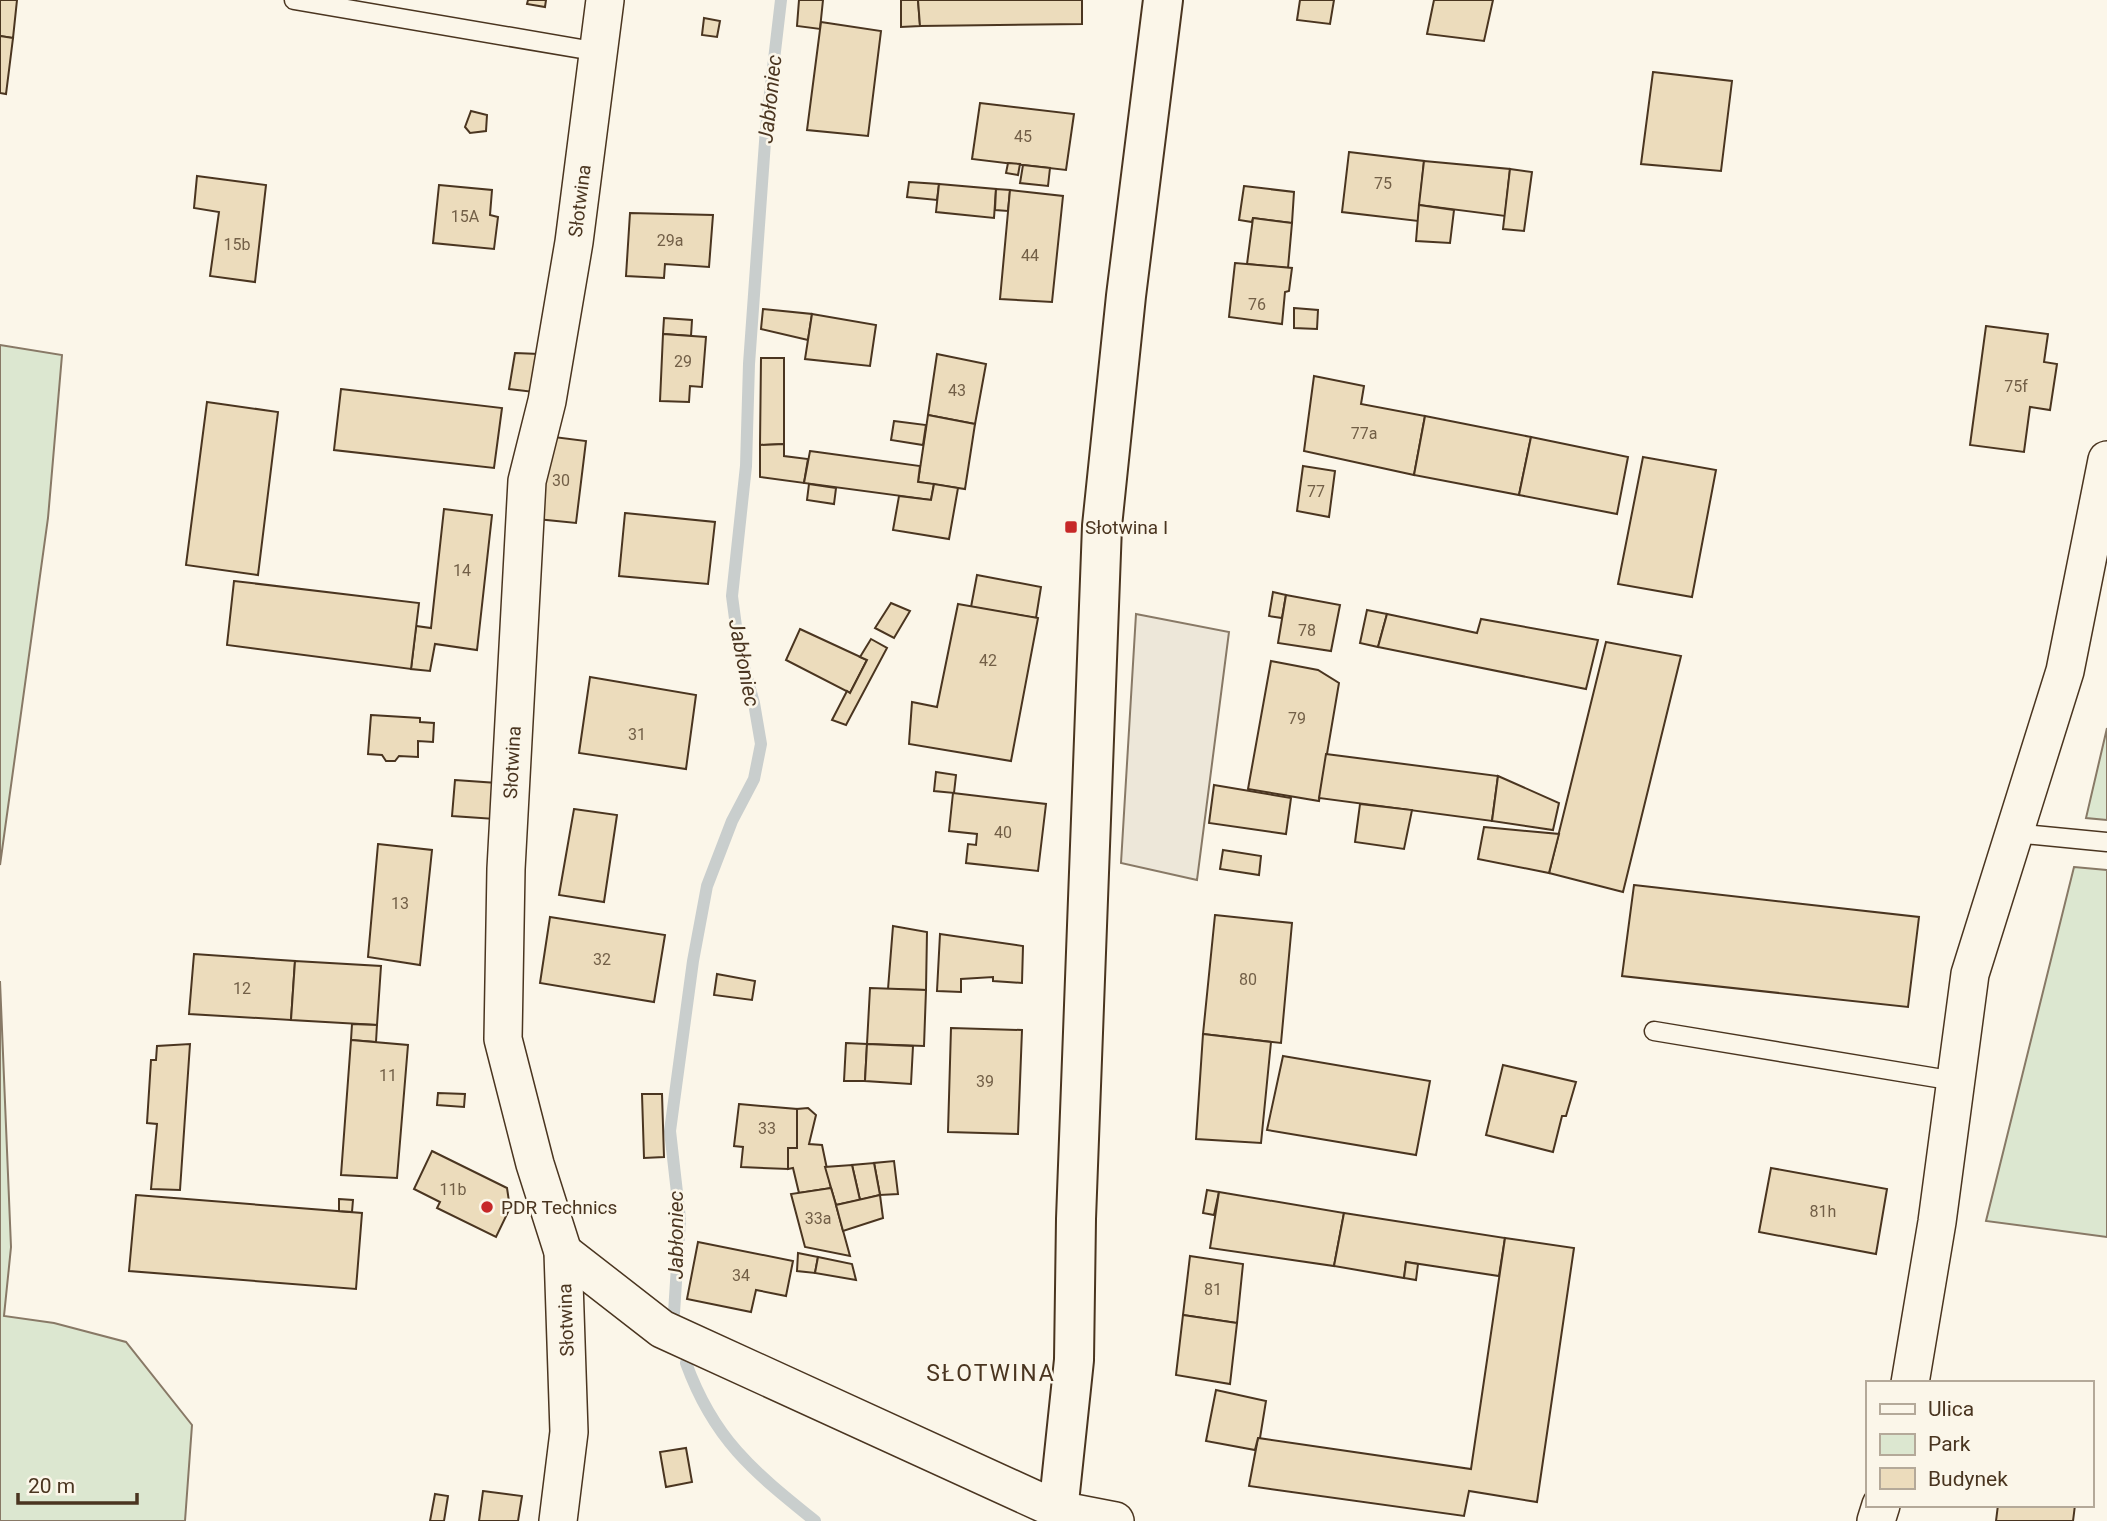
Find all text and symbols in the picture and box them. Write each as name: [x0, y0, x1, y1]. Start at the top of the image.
water label: Jabłoniec: [753, 53, 787, 144]
house number: 45: [1014, 127, 1032, 146]
street label: Słotwina: [563, 163, 595, 239]
house number: 75: [1374, 174, 1392, 193]
house number: 15A: [451, 207, 480, 226]
house number: 29a: [657, 231, 683, 250]
house number: 15b: [224, 235, 251, 254]
house number: 44: [1021, 246, 1039, 265]
house number: 76: [1248, 295, 1266, 314]
house number: 29: [674, 352, 692, 371]
house number: 75f: [2004, 377, 2028, 396]
house number: 43: [948, 381, 966, 400]
house number: 77a: [1351, 424, 1377, 443]
house number: 30: [552, 471, 570, 490]
house number: 77: [1307, 482, 1325, 501]
place label: Słotwina I: [1085, 516, 1168, 539]
marker: Słotwina I: [1063, 519, 1079, 535]
house number: 14: [453, 561, 471, 580]
water label: Jabłoniec: [724, 617, 764, 709]
house number: 78: [1298, 621, 1316, 640]
house number: 42: [979, 651, 997, 670]
house number: 79: [1288, 709, 1306, 728]
street label: Słotwina: [498, 725, 525, 800]
house number: 31: [628, 725, 646, 744]
house number: 40: [994, 823, 1012, 842]
house number: 13: [391, 894, 409, 913]
house number: 32: [593, 950, 611, 969]
house number: 80: [1239, 970, 1257, 989]
house number: 12: [233, 979, 251, 998]
house number: 11: [379, 1066, 397, 1085]
house number: 39: [976, 1072, 994, 1091]
house number: 33: [758, 1119, 776, 1138]
house number: 11b: [440, 1180, 467, 1199]
water label: Jabłoniec: [664, 1190, 688, 1279]
place label: PDR Technics: [501, 1196, 617, 1219]
marker: PDR Technics: [479, 1199, 495, 1215]
house number: 81h: [1810, 1202, 1836, 1221]
house number: 33a: [805, 1209, 831, 1228]
house number: 34: [732, 1266, 750, 1285]
house number: 81: [1204, 1280, 1222, 1299]
street label: Słotwina: [553, 1283, 579, 1357]
district label: SŁOTWINA: [926, 1360, 1056, 1387]
legend: [1866, 1381, 2093, 1507]
text: Ulica: [1928, 1397, 1974, 1421]
text: Park: [1928, 1432, 1971, 1456]
scale bar: [18, 1462, 136, 1506]
text: Budynek: [1928, 1467, 2008, 1491]
text: 20 m: [28, 1474, 75, 1498]

